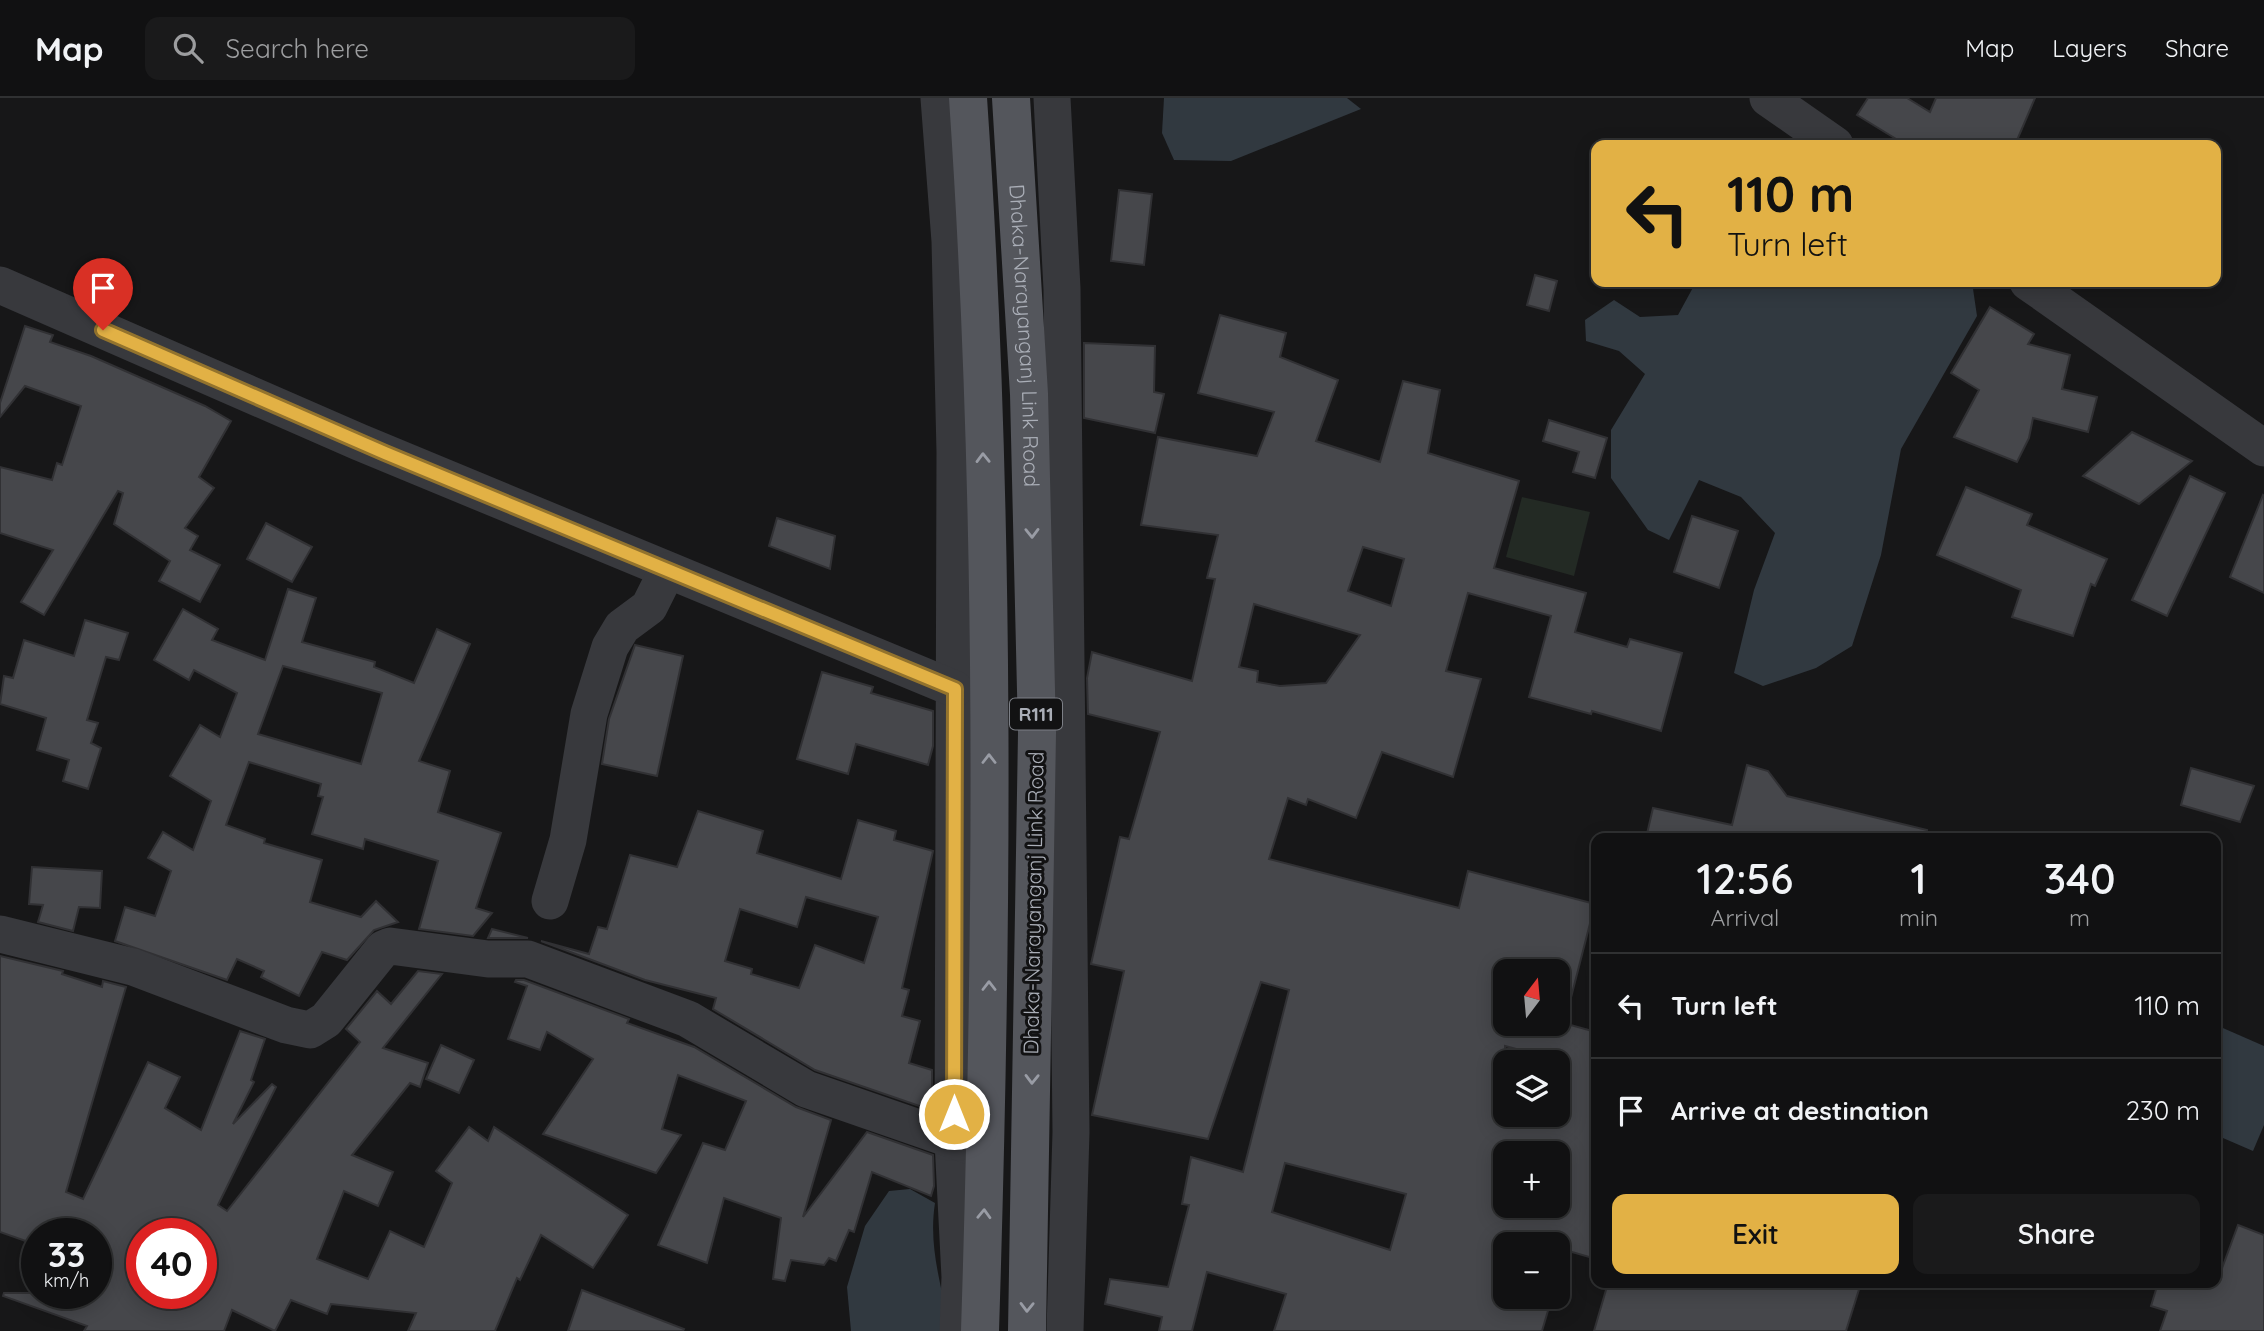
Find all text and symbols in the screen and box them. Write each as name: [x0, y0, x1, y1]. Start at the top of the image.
search box: [145, 17, 635, 80]
text: Map: [35, 28, 103, 69]
icon: search: [169, 29, 207, 67]
text: Search here: [225, 32, 369, 65]
text: Map: [1965, 33, 2014, 63]
text: Layers: [2052, 33, 2127, 63]
text: Share: [2165, 33, 2229, 63]
text: 110 m: [1727, 163, 1854, 224]
icon: left: [1612, 168, 1703, 259]
street label: Dhaka-Narayanganj Link Road: [1004, 183, 1045, 487]
text: Turn left: [1727, 224, 1848, 264]
pin: [73, 258, 133, 330]
icon: arrive: [84, 269, 122, 307]
one-way arrow: [975, 452, 991, 463]
one-way arrow: [1024, 528, 1040, 539]
road number: R111: [1010, 698, 1062, 730]
street label: Dhaka-Narayanganj Link Road: [1017, 751, 1049, 1055]
one-way arrow: [981, 753, 997, 764]
text: 12:56: [1697, 852, 1793, 905]
text: 1: [1910, 852, 1927, 905]
text: 340: [2044, 852, 2115, 905]
text: Arrival: [1711, 903, 1779, 932]
text: min: [1899, 903, 1938, 932]
text: m: [2069, 903, 2090, 932]
north arrow: [1493, 959, 1570, 1036]
map controls: [1493, 959, 1570, 1309]
one-way arrow: [981, 981, 997, 991]
icon: left: [1612, 987, 1650, 1025]
text: Turn left: [1671, 989, 1778, 1022]
text: 110 m: [2134, 989, 2200, 1022]
button: layers: [1493, 1050, 1570, 1127]
one-way arrow: [1024, 1074, 1039, 1085]
position arrow: [917, 1077, 991, 1151]
icon: arrive: [1612, 1092, 1650, 1130]
text: Arrive at destination: [1671, 1094, 1929, 1127]
text: 230 m: [2126, 1094, 2200, 1127]
button: +: [1493, 1141, 1570, 1218]
button: Exit: [1612, 1194, 1899, 1274]
button: Share: [1913, 1194, 2200, 1274]
one-way arrow: [976, 1208, 991, 1219]
speed limit sign: 40: [126, 1218, 217, 1309]
text: 33: [48, 1232, 85, 1276]
button: −: [1493, 1232, 1570, 1309]
text: km/h: [44, 1269, 89, 1292]
one-way arrow: [1020, 1301, 1035, 1312]

